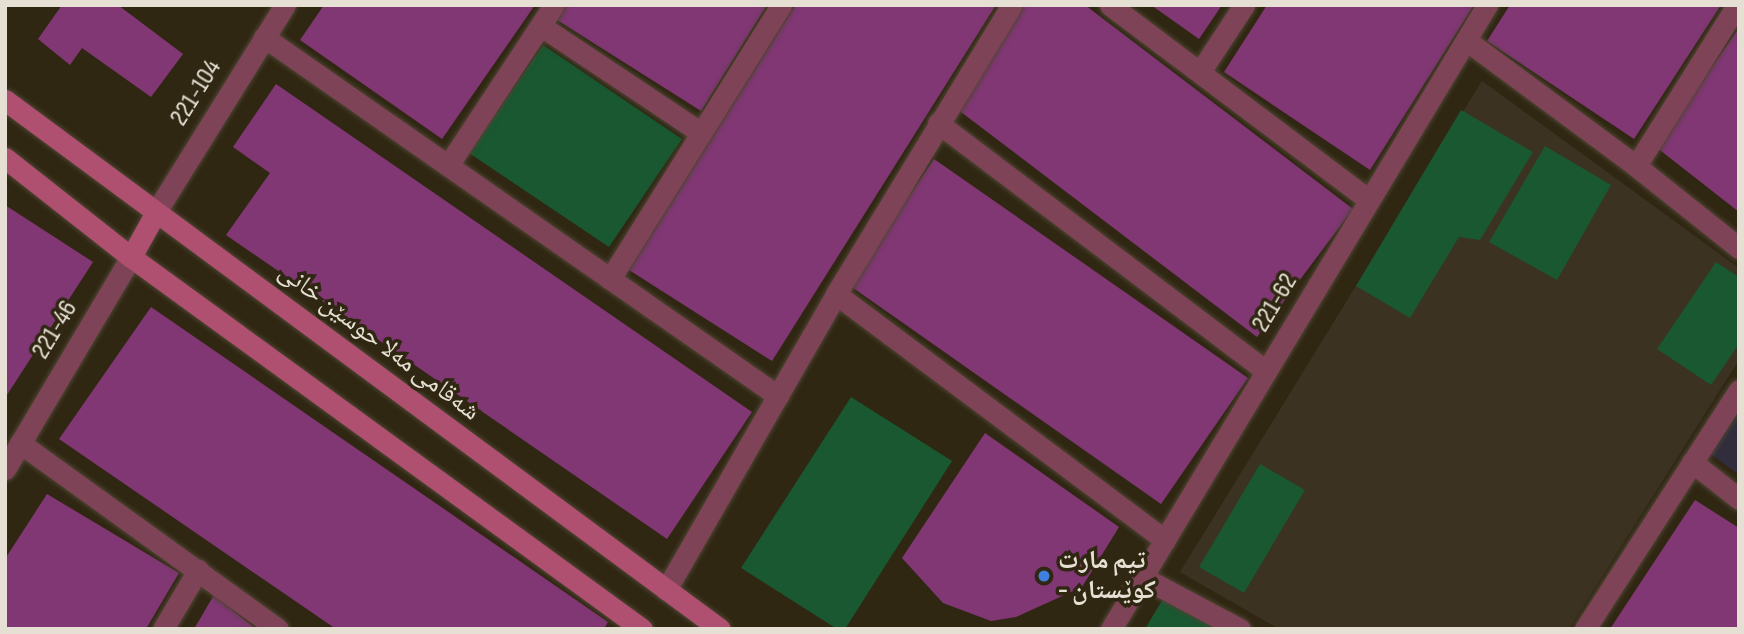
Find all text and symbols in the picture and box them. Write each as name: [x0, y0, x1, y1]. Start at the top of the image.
street label: 221-104: [164, 54, 228, 132]
street label: شەقامی مەلا حوسێن خانی: [272, 256, 486, 428]
street label: 221-62: [1246, 268, 1304, 338]
street label: 221-46: [26, 295, 84, 365]
place label: تیم مارت - کوێستان: [1058, 545, 1156, 606]
marker: تیم مارت - کوێستان: [1036, 568, 1052, 584]

